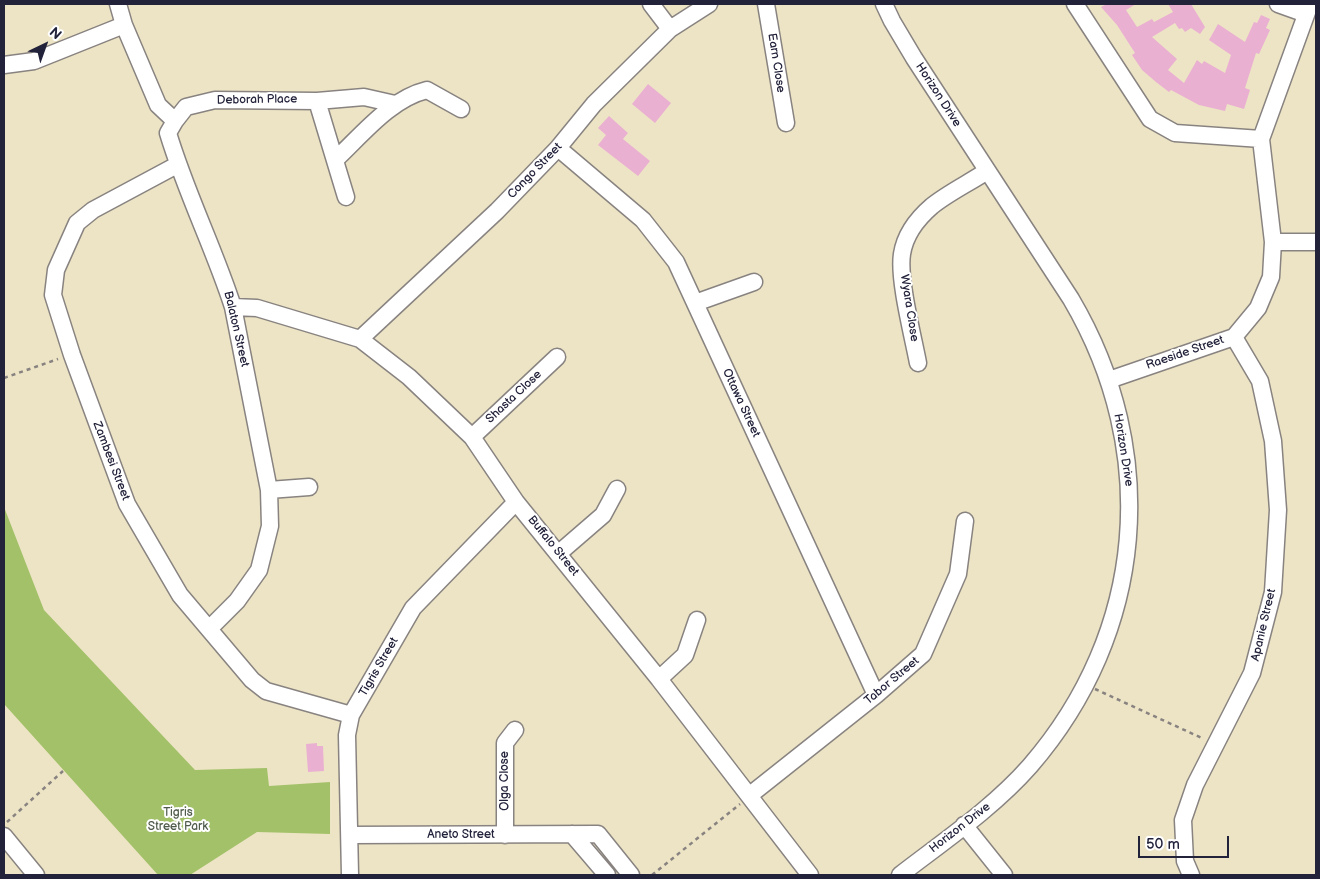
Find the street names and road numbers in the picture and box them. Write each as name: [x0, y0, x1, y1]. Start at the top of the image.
street label: Earn Close: [764, 32, 788, 94]
street label: Horizon Drive: [912, 60, 964, 130]
street label: Deborah Place: [217, 92, 297, 108]
street label: Congo Street: [505, 140, 565, 202]
street label: Wyara Close: [897, 273, 921, 343]
street label: Balaton Street: [220, 290, 252, 368]
street label: Raeside Street: [1144, 333, 1226, 373]
street label: Ottawa Street: [719, 366, 763, 440]
street label: Shasta Close: [483, 368, 545, 426]
street label: Horizon Drive: [1110, 413, 1136, 487]
street label: Zambesi Street: [89, 420, 133, 502]
street label: Buffalo Street: [524, 513, 582, 579]
street label: Apanie Street: [1249, 587, 1279, 663]
street label: Tigris Street: [356, 635, 402, 699]
street label: Tabor Street: [862, 654, 922, 708]
street label: Olga Close: [498, 751, 512, 811]
street label: Horizon Drive: [927, 800, 993, 856]
street label: Aneto Street: [427, 828, 495, 842]

